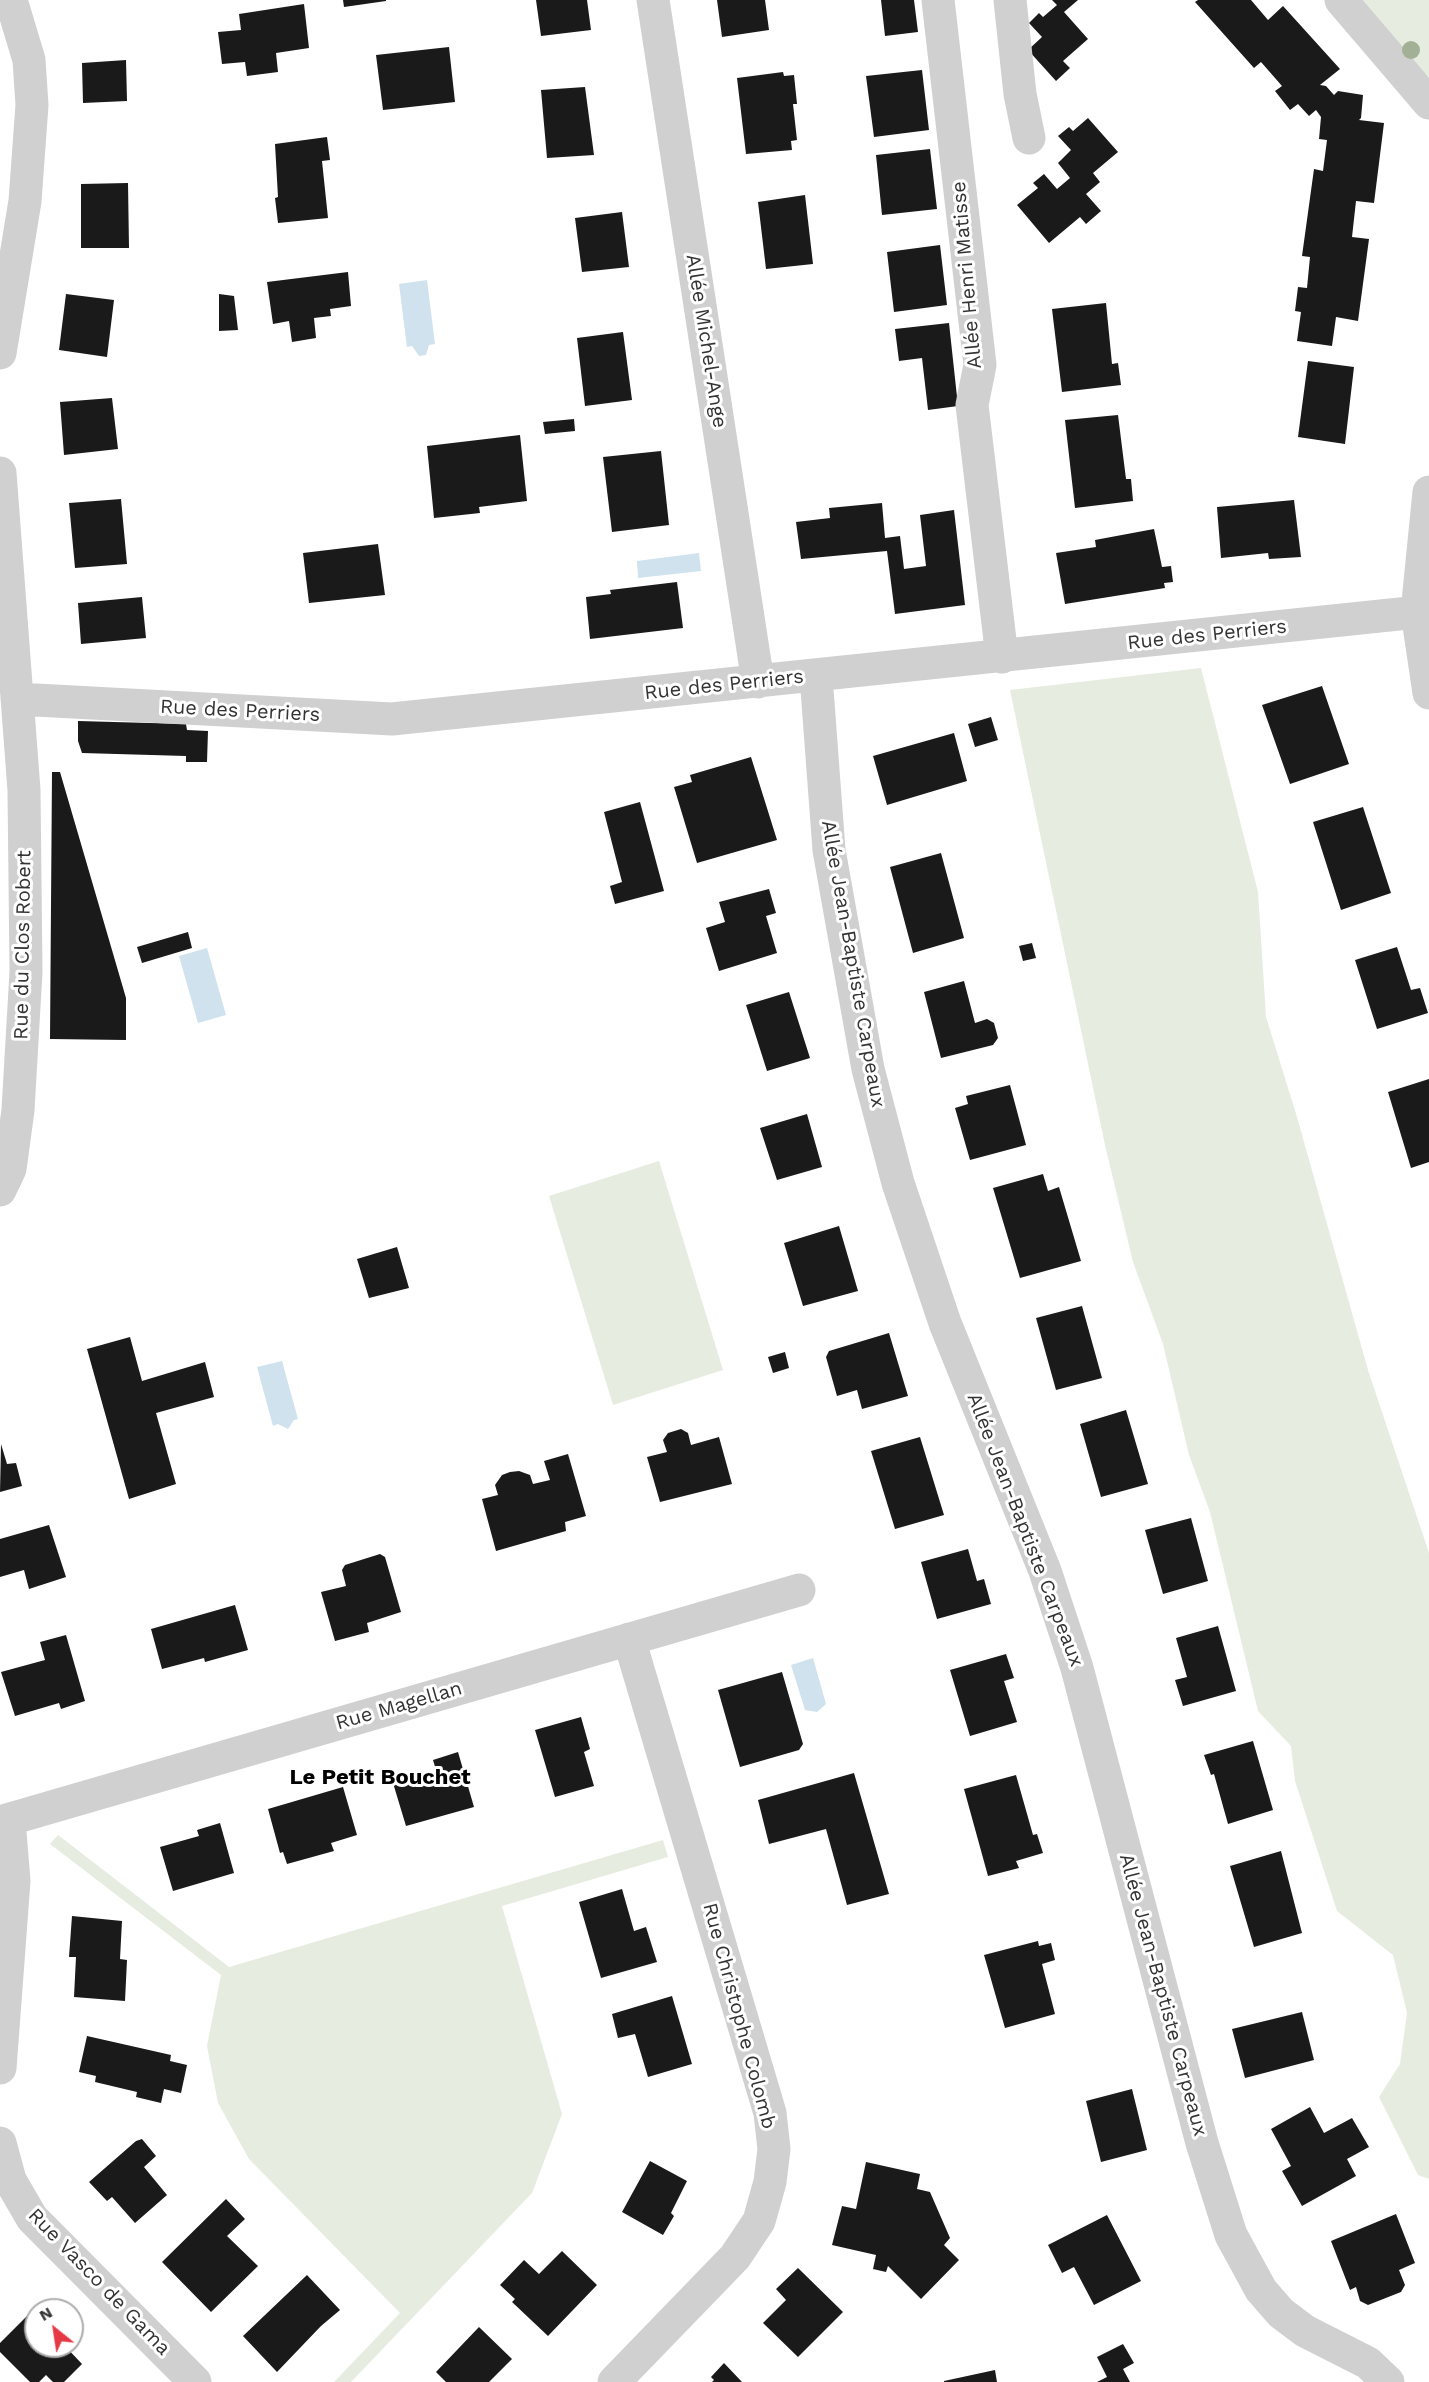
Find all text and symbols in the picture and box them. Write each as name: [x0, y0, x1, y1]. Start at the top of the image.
street label: Allée Henri Matisse: [947, 180, 987, 370]
street label: Allée Michel-Ange: [680, 252, 732, 430]
street label: Rue des Perriers: [1126, 615, 1288, 655]
street label: Rue des Perriers: [643, 665, 805, 705]
street label: Rue des Perriers: [159, 695, 321, 727]
street label: Allée Jean-Baptiste Carpeaux: [816, 818, 890, 1110]
street label: Rue du Clos Robert: [9, 850, 37, 1040]
street label: Allée Jean-Baptiste Carpeaux: [962, 1390, 1088, 1670]
street label: Rue Magellan: [333, 1677, 465, 1735]
district label: Le Petit Bouchet: [289, 1765, 471, 1791]
street label: Allée Jean-Baptiste Carpeaux: [1114, 1851, 1212, 2139]
street label: Rue Christophe Colomb: [697, 1900, 781, 2132]
street label: Rue Vasco de Gama: [23, 2204, 175, 2360]
north arrow: [24, 2298, 84, 2358]
text: N: [36, 2303, 56, 2325]

